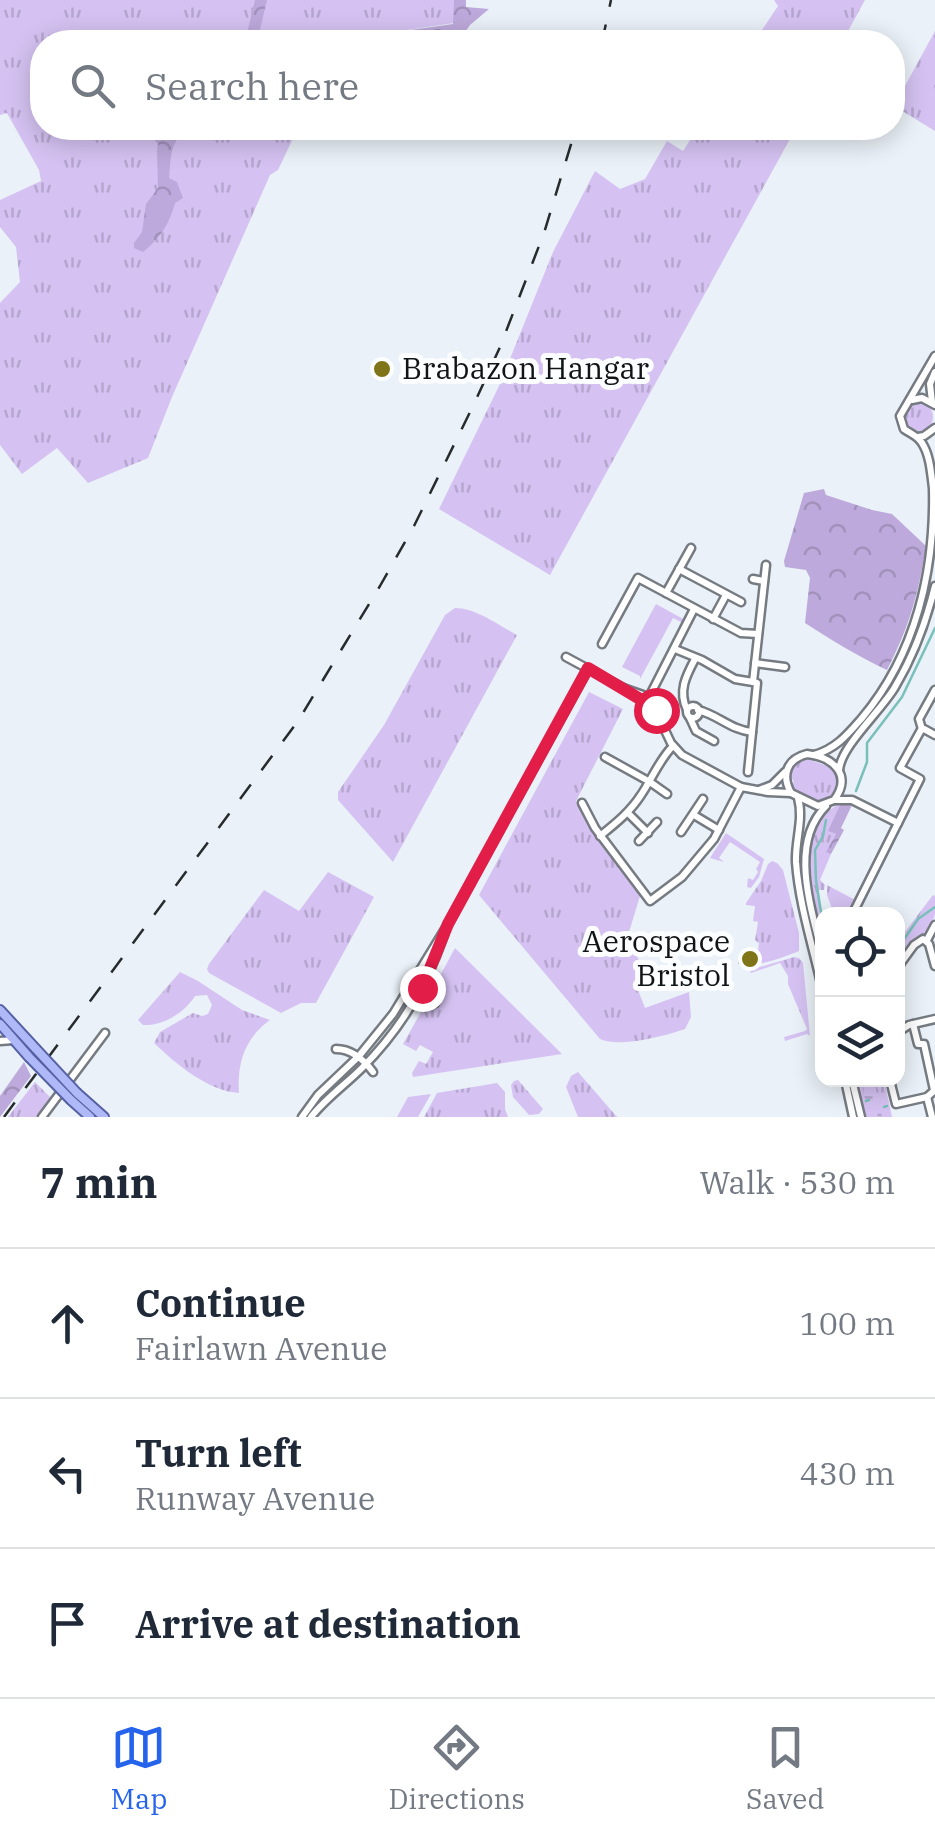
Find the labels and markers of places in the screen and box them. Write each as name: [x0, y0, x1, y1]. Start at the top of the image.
place label: Brabazon Hangar: [402, 348, 649, 387]
marker: Brabazon Hangar: [371, 358, 393, 380]
place label: Aerospace Bristol: [582, 921, 730, 994]
marker: Aerospace Bristol: [739, 948, 761, 970]

